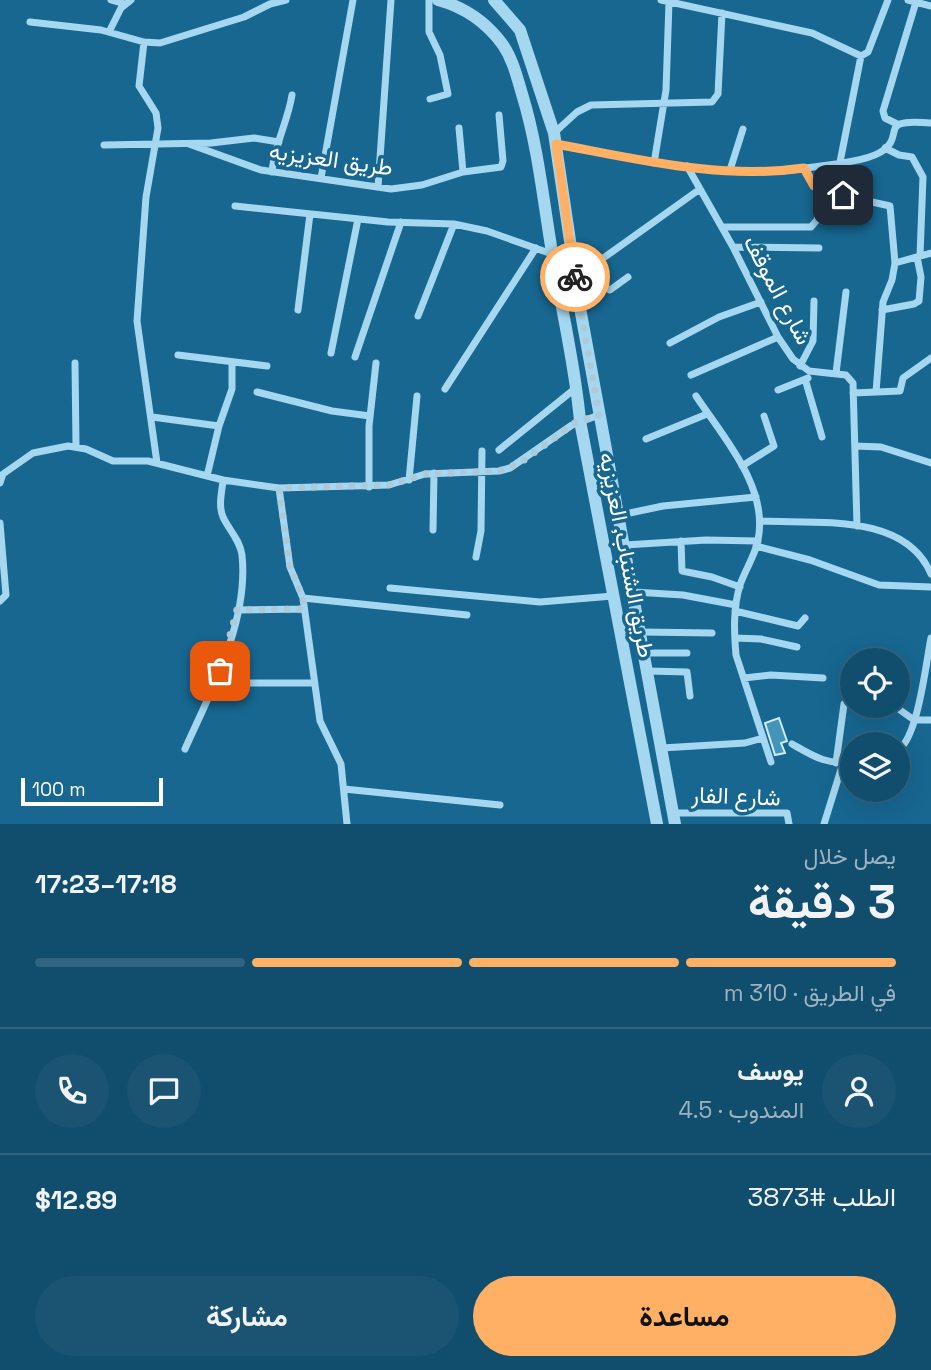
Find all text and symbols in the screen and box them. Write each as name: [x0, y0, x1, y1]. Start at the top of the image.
street label: طريق العزيزيه: [267, 135, 395, 183]
pin: [813, 165, 873, 225]
icon: home: [824, 176, 862, 214]
street label: شارع الموقف: [736, 230, 819, 350]
courier: [540, 242, 610, 312]
icon: bike: [556, 258, 594, 296]
street label: طريق الشنباب, العزيزيه: [592, 450, 662, 660]
pin: [190, 641, 250, 701]
map controls: [840, 648, 910, 802]
button: locate: [840, 648, 910, 718]
icon: bag: [201, 652, 239, 690]
button: layers: [840, 732, 910, 802]
scale bar: [21, 775, 163, 807]
text: 100 m: [32, 777, 86, 802]
street label: شارع الفار: [690, 779, 781, 814]
text: يصل خلال: [804, 841, 896, 871]
text: 17:18–17:23: [35, 867, 177, 901]
text: 3 دقيقة: [748, 873, 896, 931]
text: في الطريق · 310 m: [724, 978, 896, 1008]
button: phone: [35, 1054, 109, 1128]
button: chat: [127, 1054, 201, 1128]
text: يوسف: [737, 1054, 804, 1088]
button: person: [822, 1054, 896, 1128]
text: المندوب · 4.5: [678, 1095, 804, 1125]
text: الطلب #3873: [748, 1180, 896, 1214]
text: $12.89: [35, 1183, 117, 1217]
button: مشاركة: [35, 1276, 459, 1356]
button: مساعدة: [473, 1276, 896, 1356]

